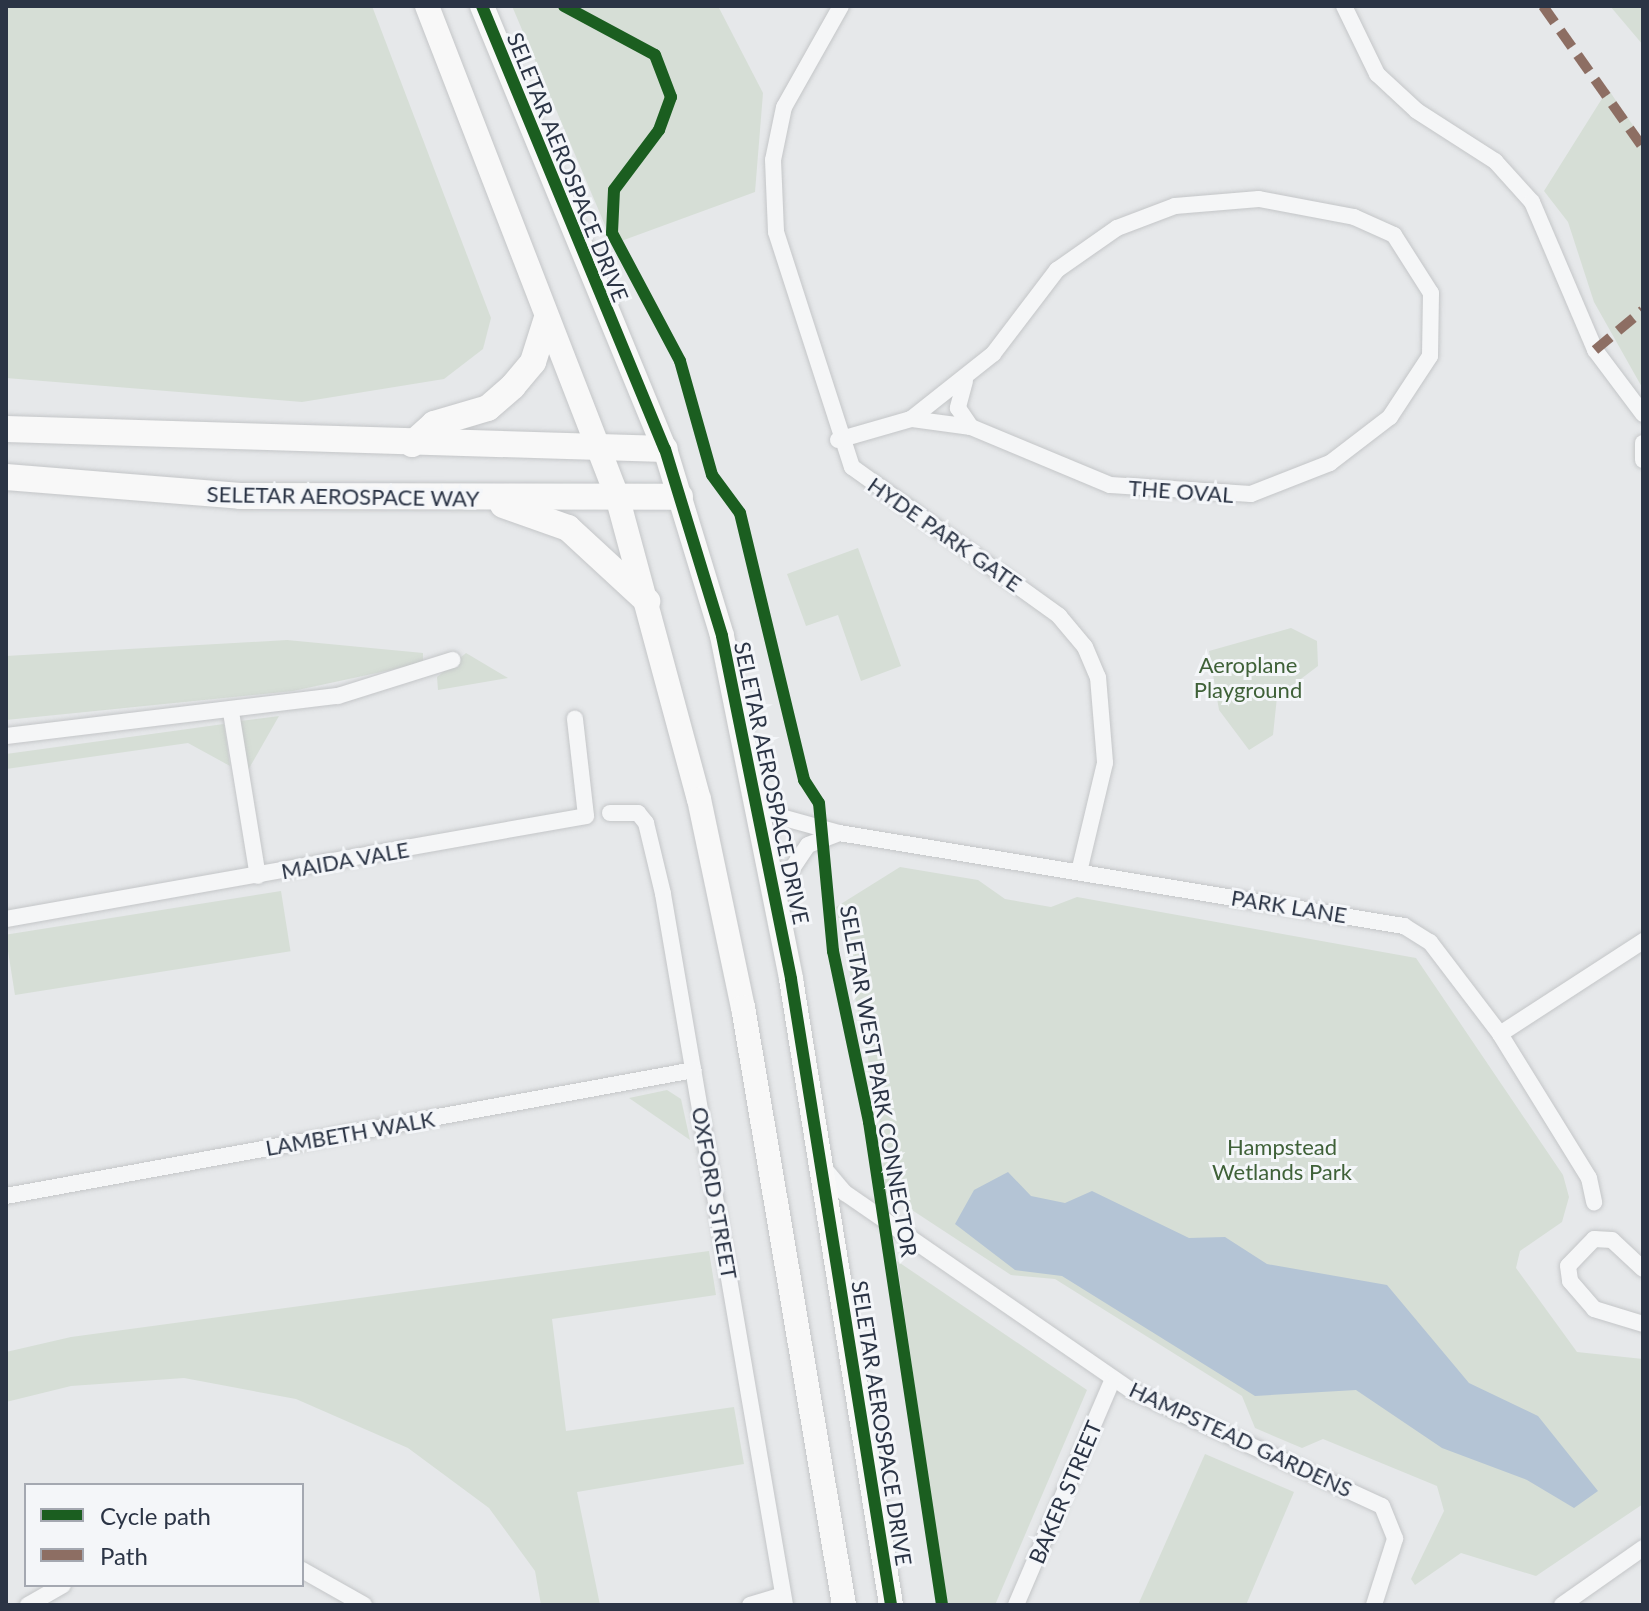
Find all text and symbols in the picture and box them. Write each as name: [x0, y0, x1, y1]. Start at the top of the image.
street label: SELETAR AEROSPACE DRIVE: [502, 28, 634, 306]
street label: HYDE PARK GATE: [863, 471, 1027, 597]
street label: THE OVAL: [1128, 474, 1234, 508]
street label: SELETAR AEROSPACE WAY: [206, 480, 480, 512]
street label: SELETAR AEROSPACE DRIVE: [729, 639, 815, 927]
park label: Aeroplane Playground: [1194, 651, 1302, 702]
street label: MAIDA VALE: [278, 836, 412, 884]
street label: PARK LANE: [1229, 884, 1349, 928]
street label: SELETAR WEST PARK CONNECTOR: [835, 903, 923, 1259]
street label: LAMBETH WALK: [263, 1105, 437, 1161]
street label: OXFORD STREET: [687, 1105, 743, 1281]
park label: Hampstead Wetlands Park: [1212, 1133, 1352, 1184]
street label: SELETAR AEROSPACE DRIVE: [846, 1278, 918, 1568]
street label: HAMPSTEAD GARDENS: [1125, 1376, 1357, 1502]
street label: BAKER STREET: [1023, 1417, 1107, 1567]
legend: [24, 1483, 304, 1587]
text: Cycle path: [100, 1501, 211, 1530]
text: Path: [100, 1541, 148, 1570]

